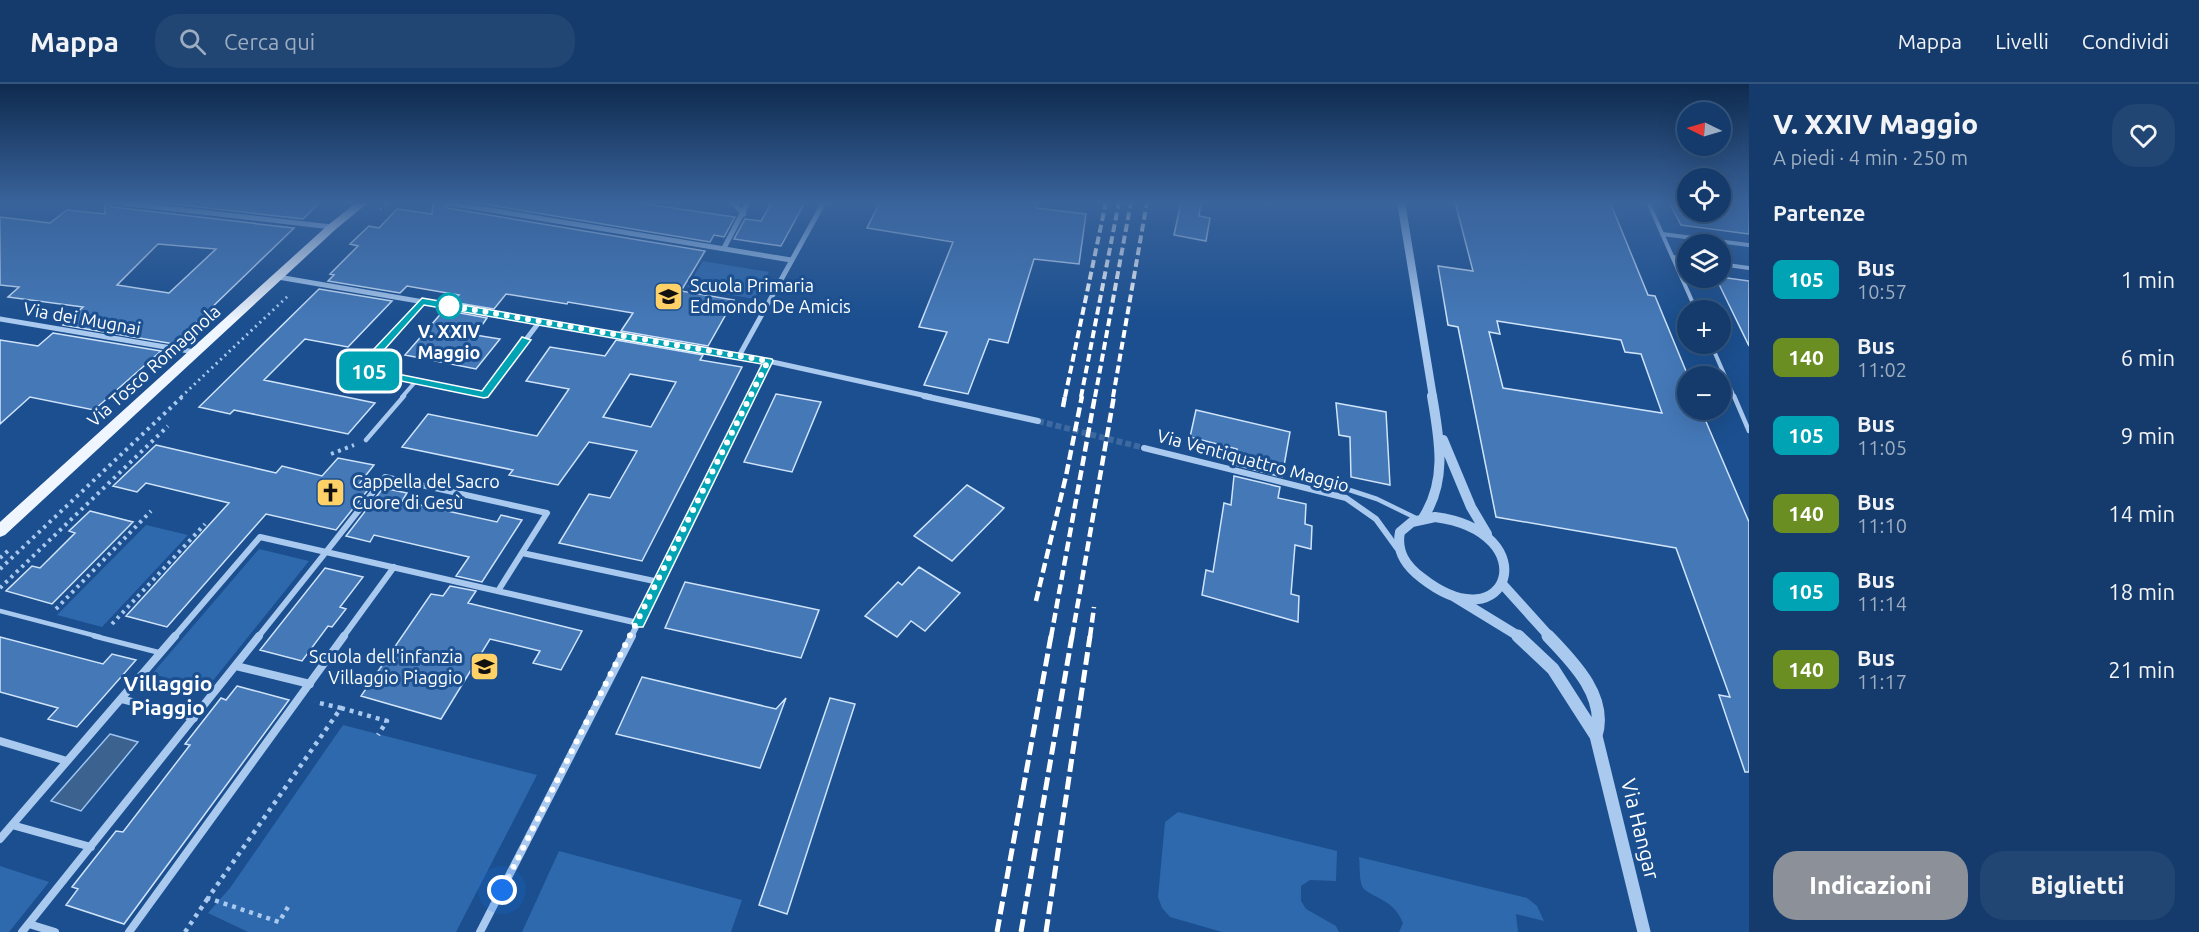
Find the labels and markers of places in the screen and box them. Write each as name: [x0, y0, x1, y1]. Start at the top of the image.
place label: Scuola Primaria Edmondo De Amicis: [690, 275, 851, 316]
school or university icon: Scuola Primaria Edmondo De Amicis: [653, 280, 685, 312]
marker: V. XXIV Maggio: [436, 293, 462, 319]
place label: V. XXIV Maggio: [418, 321, 481, 362]
place label: Cappella del Sacro Cuore di Gesù: [352, 471, 500, 512]
church icon: Cappella del Sacro Cuore di Gesù: [315, 476, 347, 508]
place label: Scuola dell'infanzia Villaggio Piaggio: [309, 646, 463, 687]
school or university icon: Scuola dell'infanzia Villaggio Piaggio: [468, 651, 500, 683]

